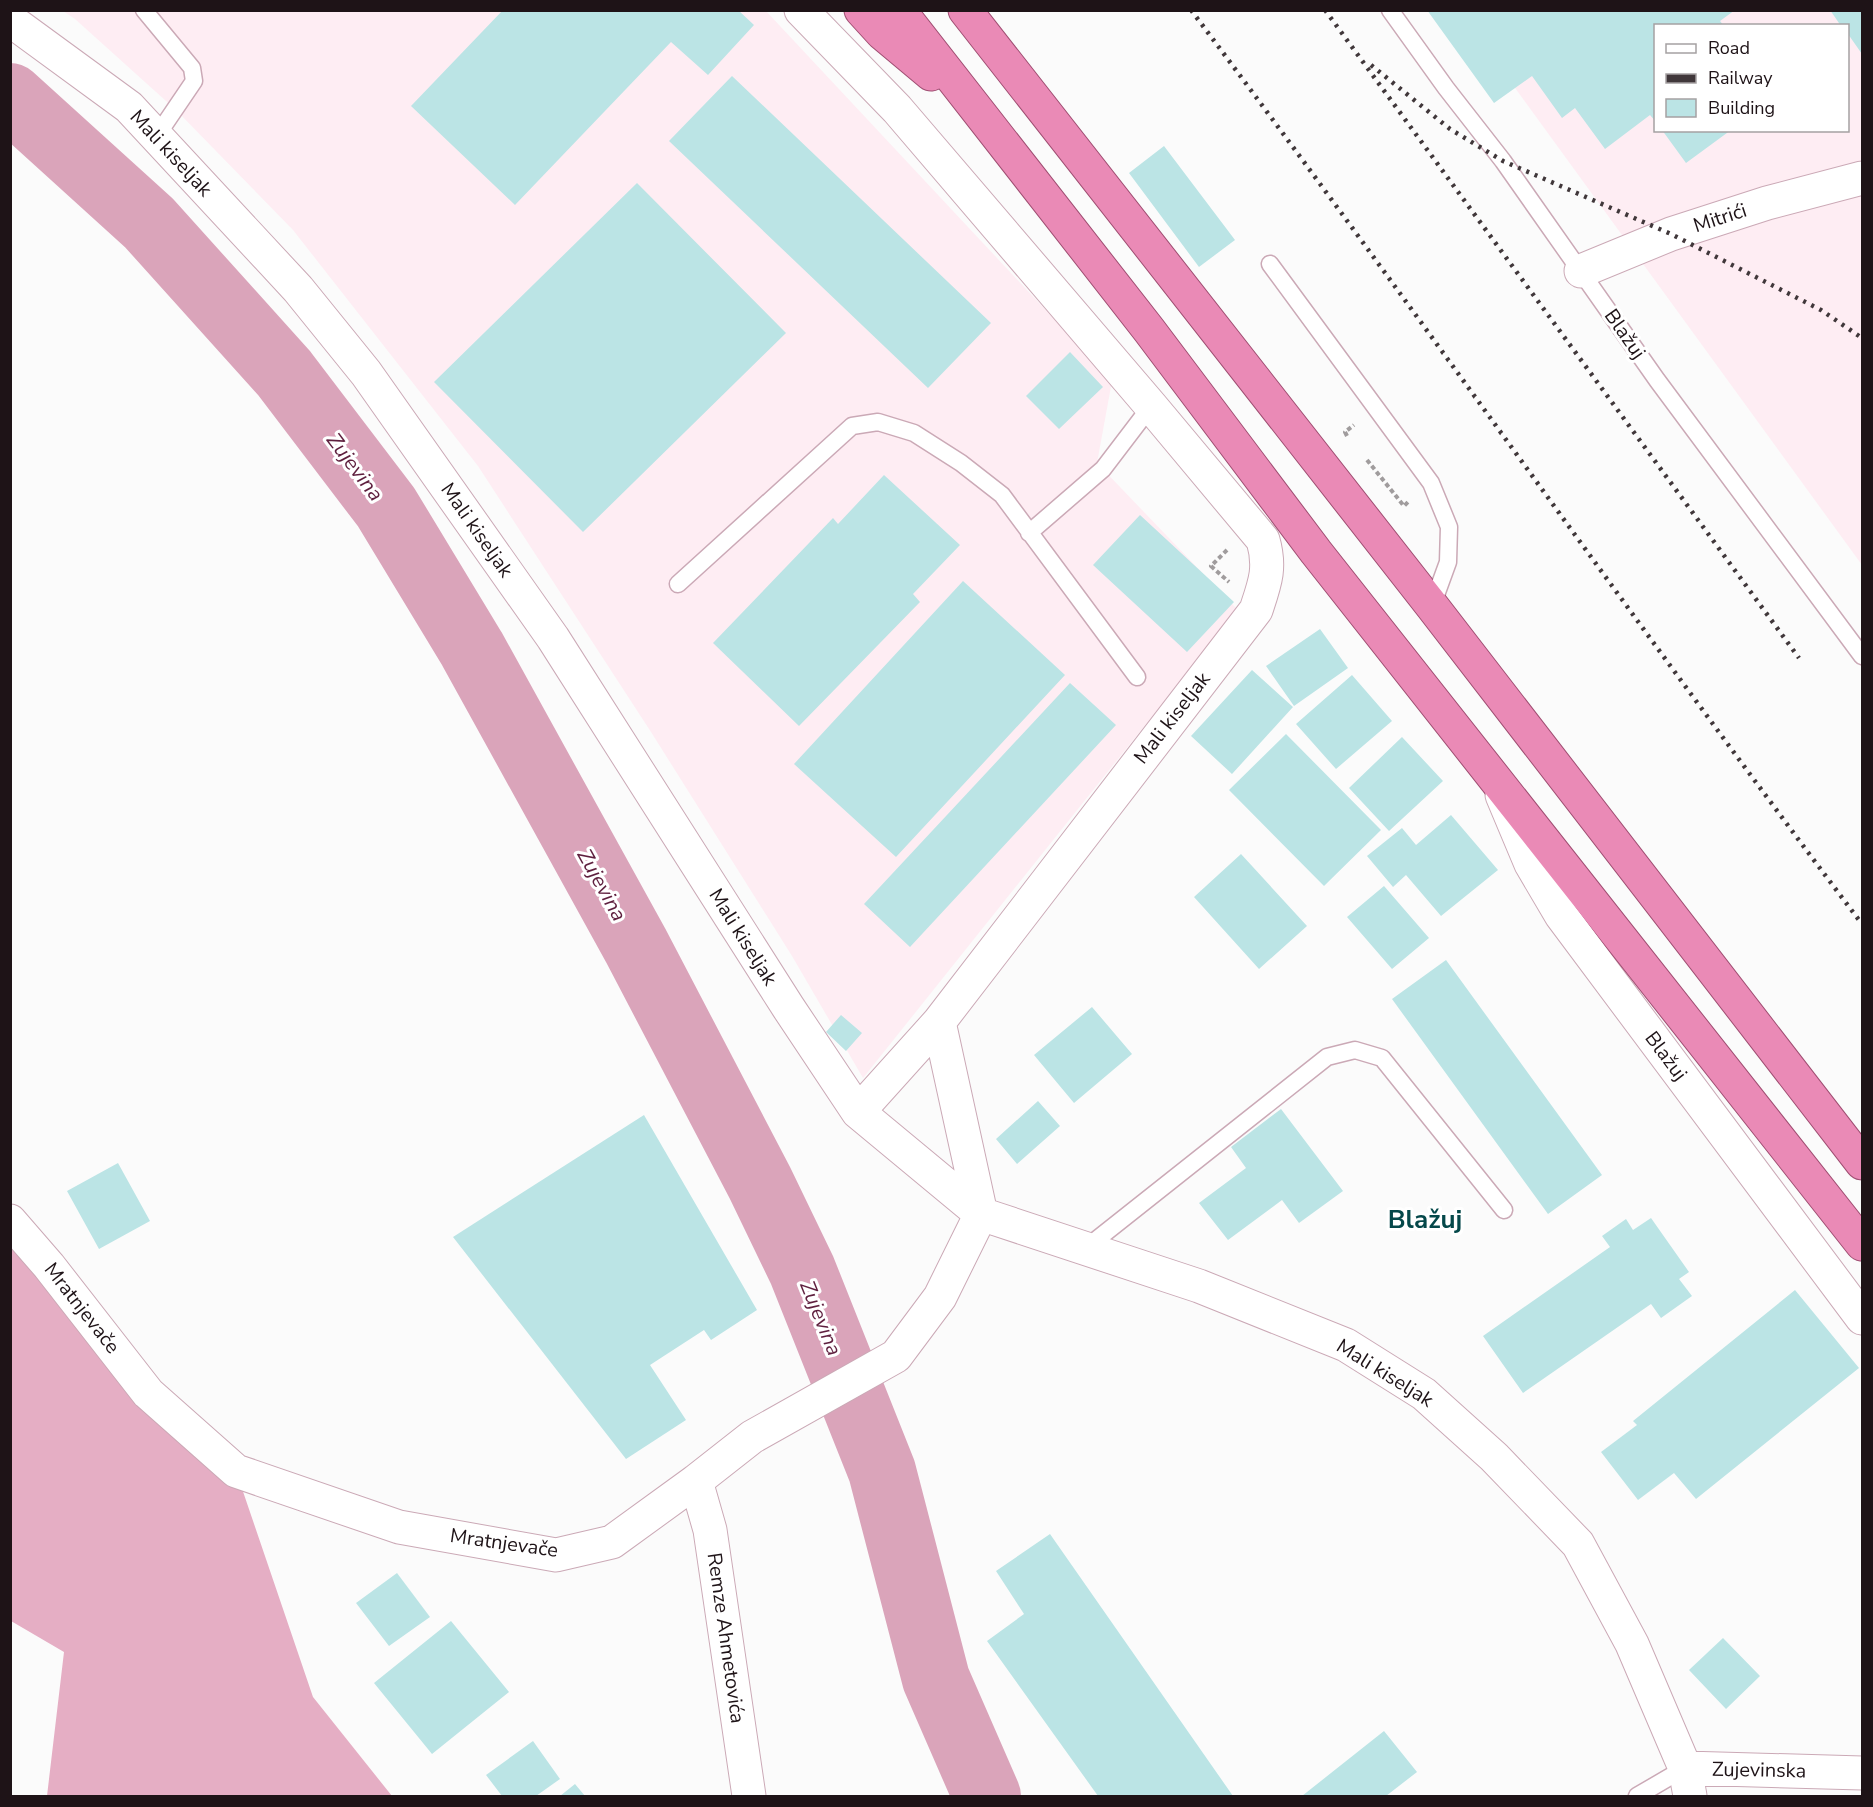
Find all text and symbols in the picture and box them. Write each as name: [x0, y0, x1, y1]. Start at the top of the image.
legend: [1654, 24, 1849, 132]
text: Road: [1708, 36, 1750, 60]
text: Railway: [1708, 66, 1773, 90]
text: Building: [1708, 96, 1775, 120]
street label: Mali kiseljak: [124, 104, 219, 203]
street label: Mitrići: [1690, 197, 1750, 239]
street label: Blažuj: [1598, 304, 1652, 364]
water label: Zujevina: [320, 427, 390, 507]
street label: Mali kiseljak: [435, 477, 520, 583]
street label: Mali kiseljak: [1128, 666, 1217, 769]
water label: Zujevina: [571, 844, 633, 926]
street label: Mali kiseljak: [703, 883, 784, 991]
street label: Blažuj: [1639, 1026, 1693, 1086]
district label: Blažuj: [1388, 1202, 1462, 1237]
street label: Mratnjevače: [38, 1257, 126, 1359]
water label: Zujevina: [793, 1276, 849, 1360]
street label: Mali kiseljak: [1331, 1333, 1439, 1414]
street label: Mratnjevače: [448, 1522, 560, 1564]
street label: Remze Ahmetovića: [701, 1551, 751, 1725]
street label: Zujevinska: [1712, 1756, 1806, 1784]

